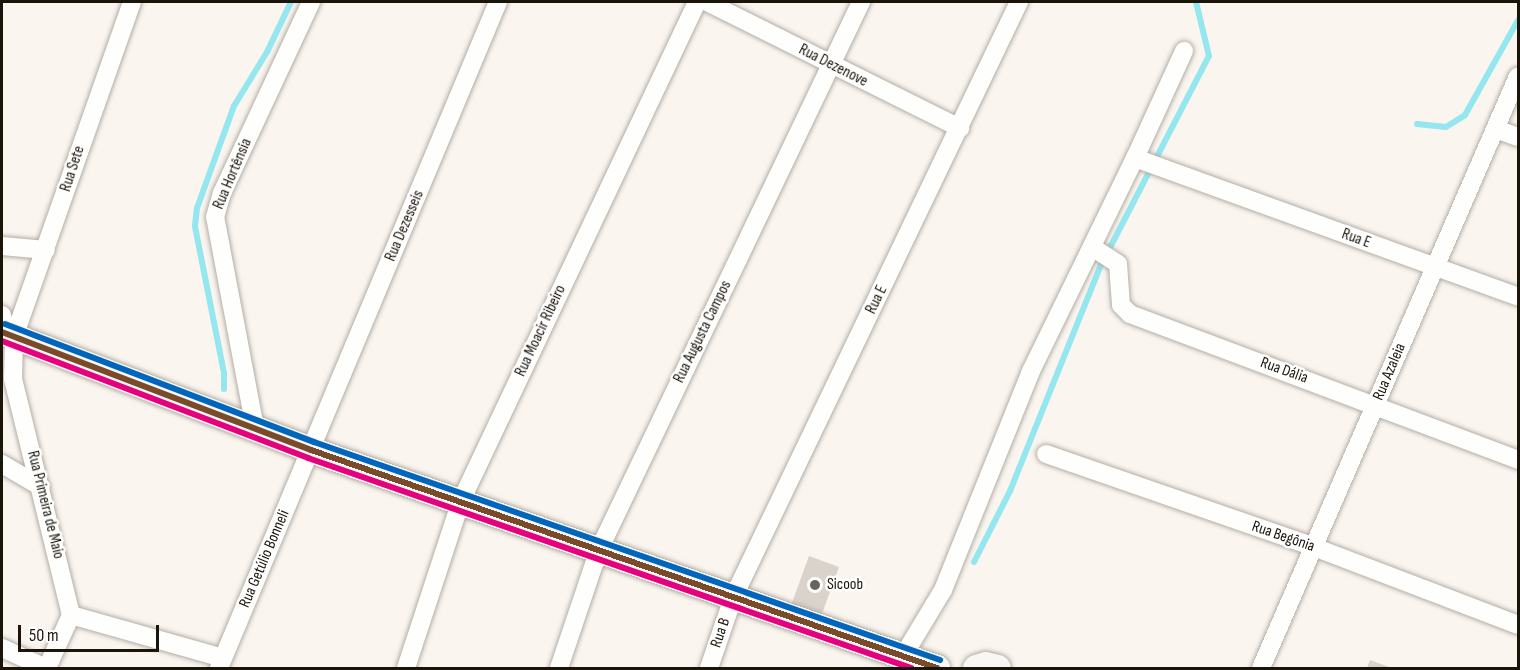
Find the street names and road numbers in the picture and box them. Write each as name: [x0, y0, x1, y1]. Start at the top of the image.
street label: Rua Dezenove: [795, 40, 871, 92]
street label: Rua Hortênsia: [209, 136, 257, 212]
street label: Rua Sete: [57, 144, 89, 194]
street label: Rua Dezesseis: [381, 187, 429, 265]
street label: Rua E: [1339, 225, 1373, 253]
street label: Rua Augusta Campos: [670, 278, 736, 386]
street label: Rua Moacir Ribeiro: [511, 282, 571, 380]
street label: Rua E: [862, 283, 892, 317]
street label: Rua Azaleia: [1369, 341, 1411, 403]
street label: Rua Dália: [1258, 354, 1310, 388]
street label: Rua Primeira de Maio: [22, 449, 68, 561]
street label: Rua Getúlio Bonneli: [236, 507, 294, 611]
street label: Rua Begônia: [1249, 517, 1317, 557]
street label: Rua B: [707, 616, 735, 650]

